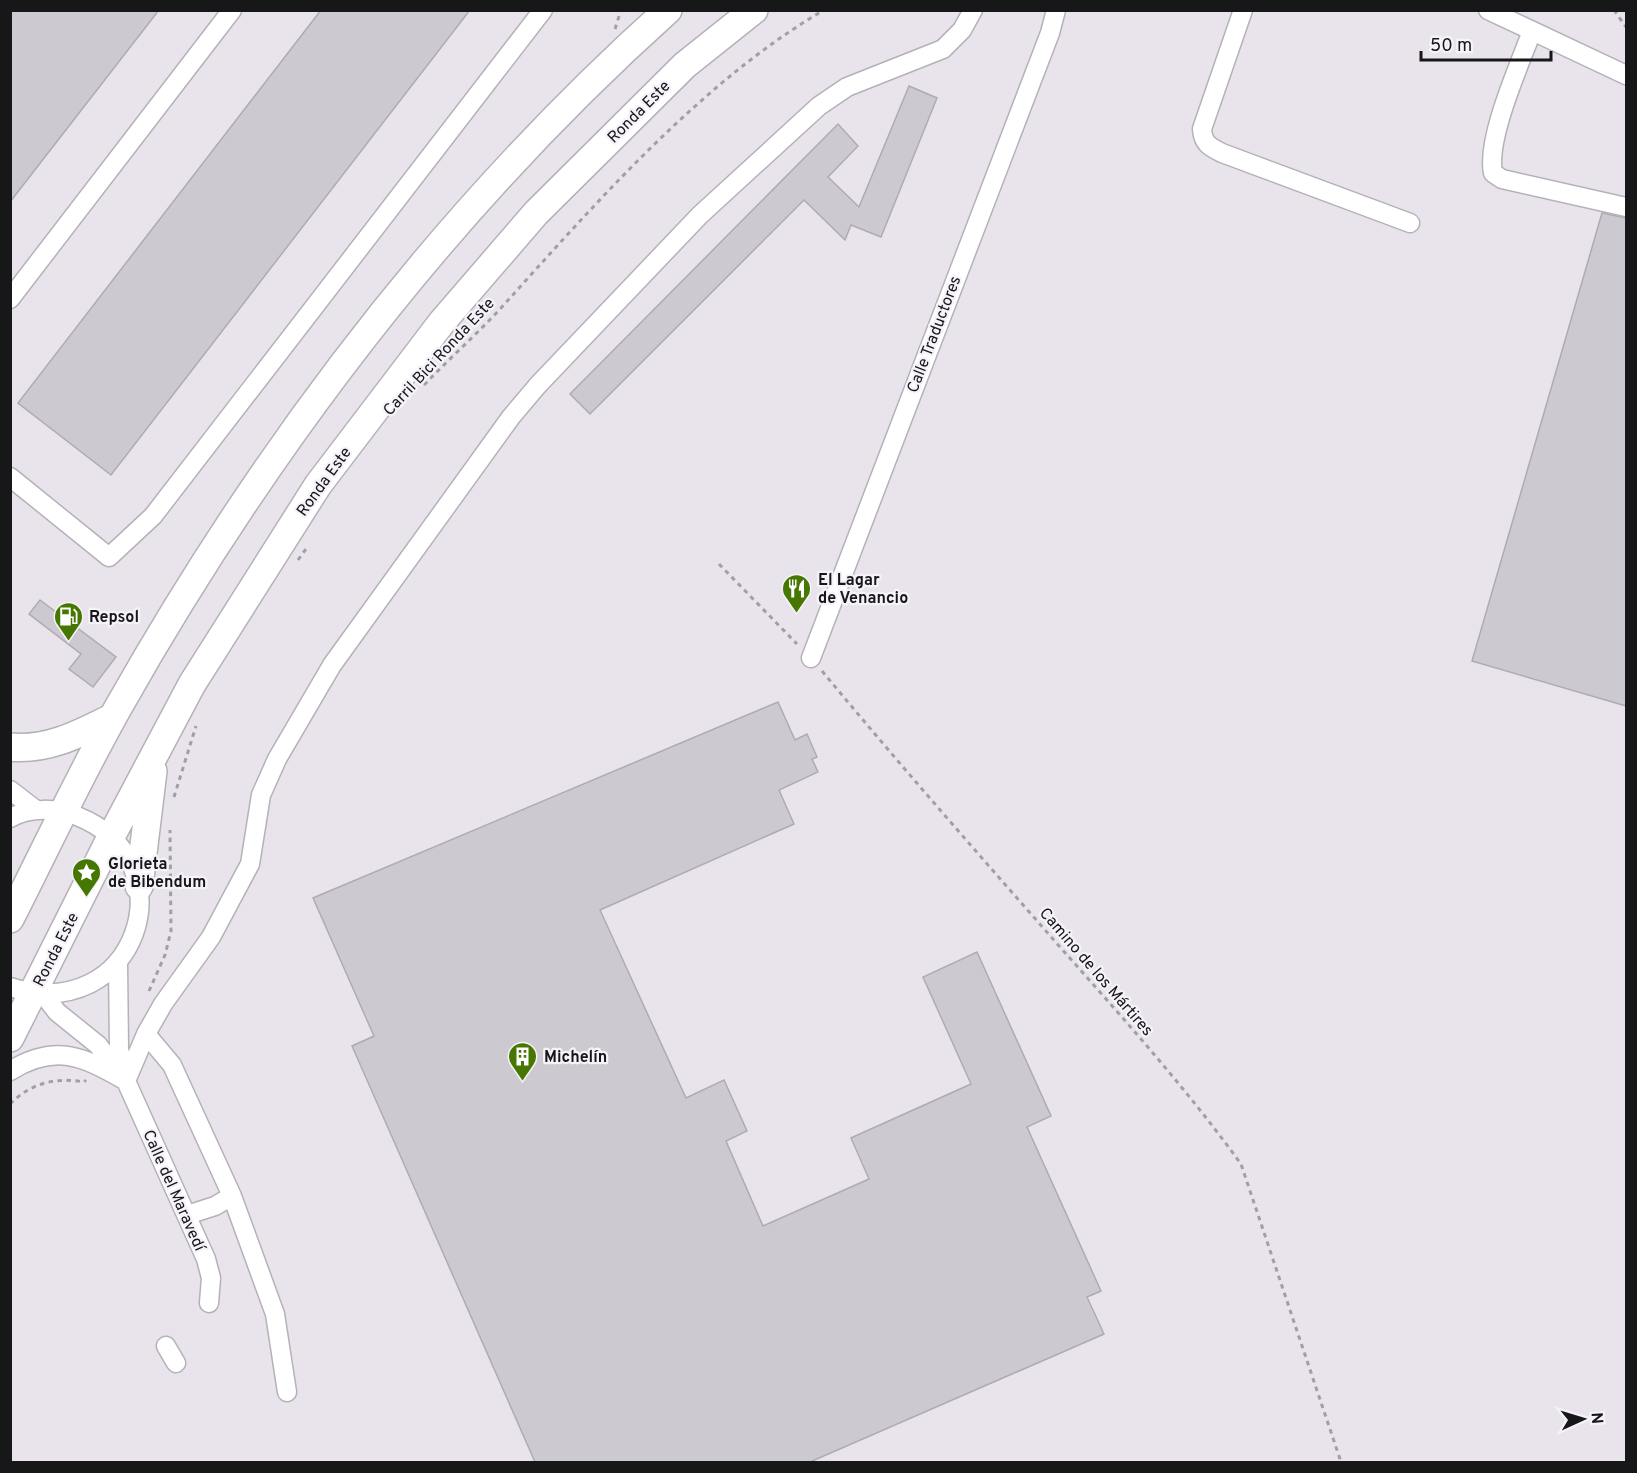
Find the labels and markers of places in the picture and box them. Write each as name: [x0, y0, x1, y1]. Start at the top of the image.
place label: El Lagar de Venancio: [818, 571, 908, 609]
restaurant icon: El Lagar de Venancio: [781, 572, 813, 614]
fuel station icon: Repsol: [52, 600, 84, 642]
place label: Repsol: [89, 608, 139, 628]
place label: Glorieta de Bibendum: [108, 855, 206, 893]
place icon: Glorieta de Bibendum: [71, 856, 103, 898]
building icon: Michelín: [507, 1040, 539, 1082]
place label: Michelín: [544, 1048, 607, 1068]

